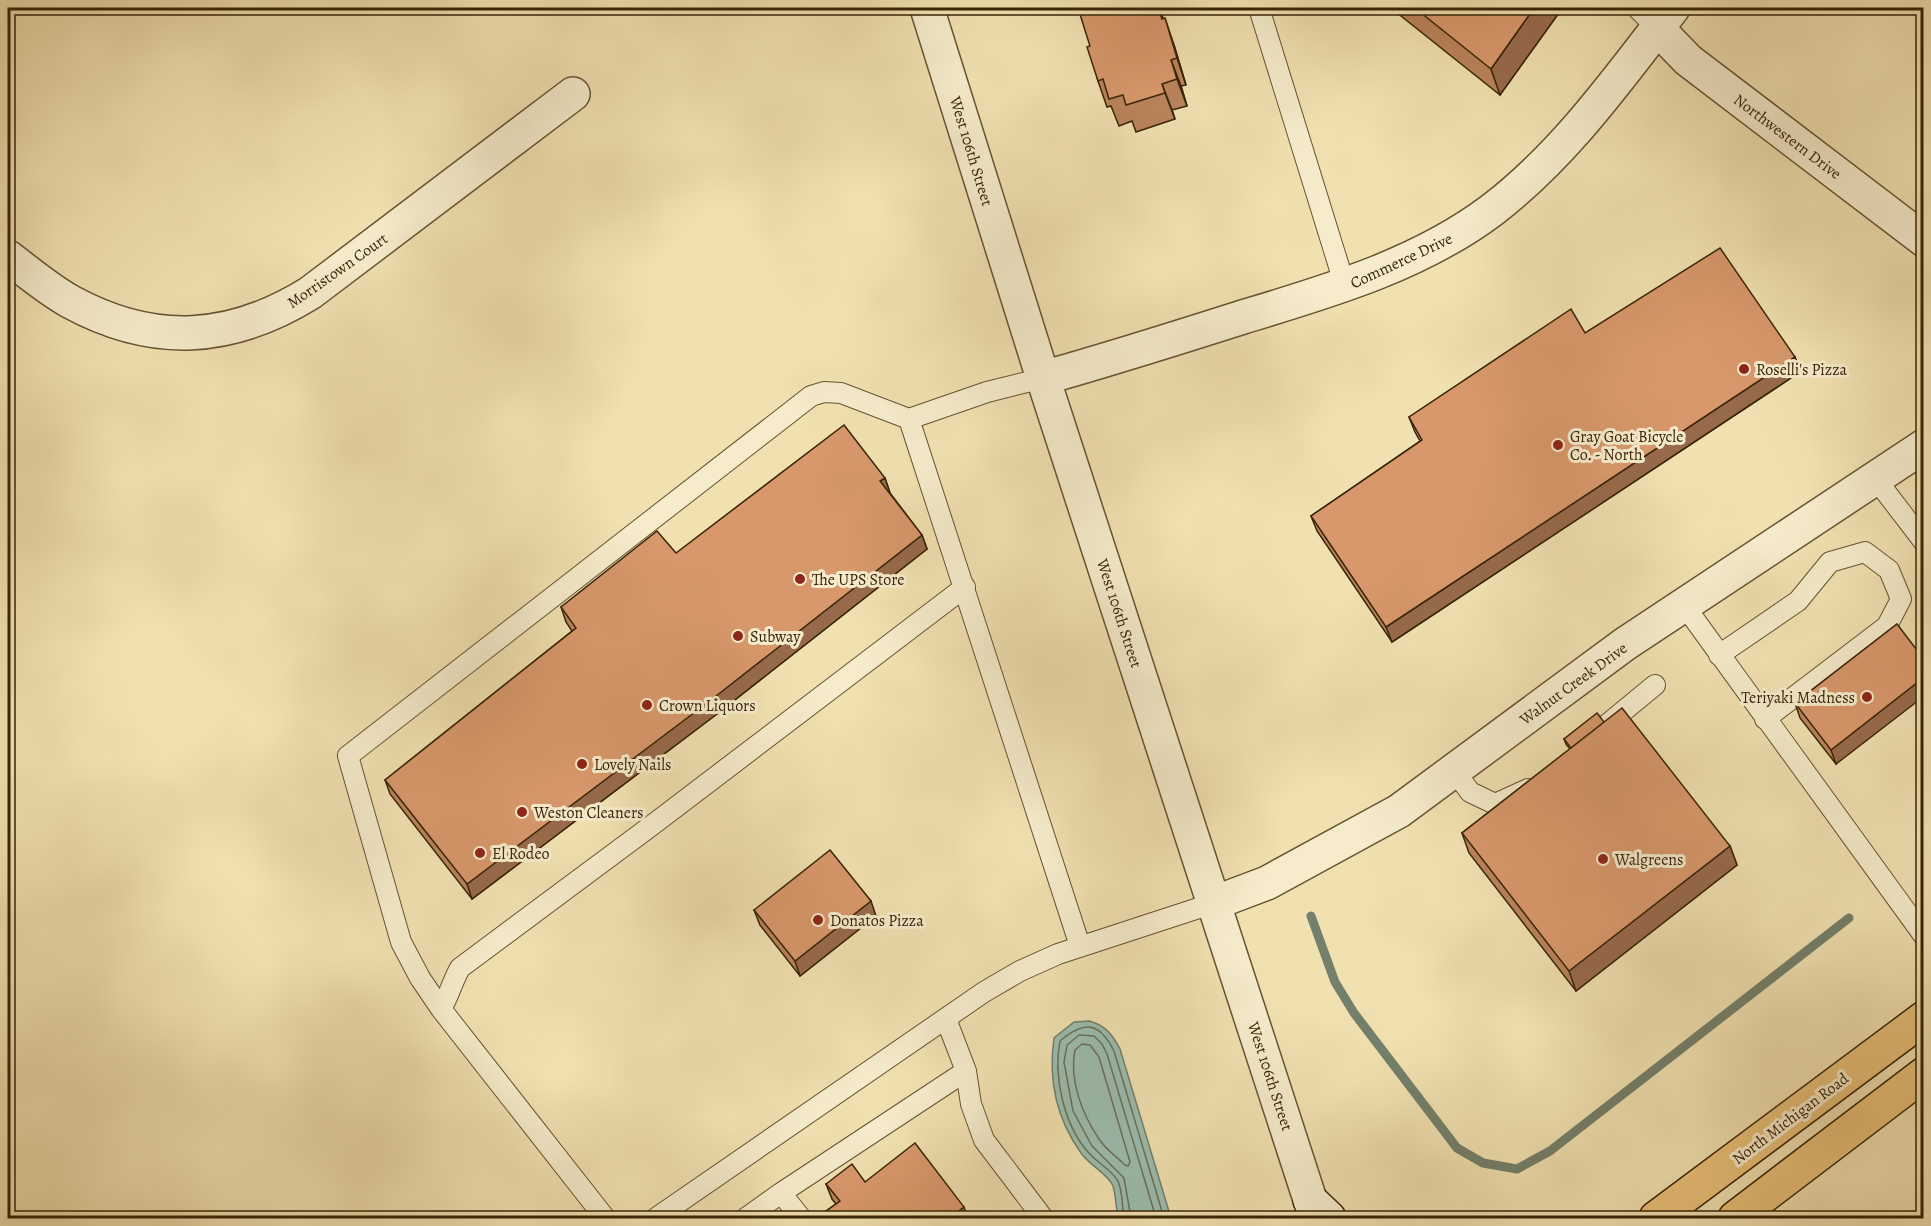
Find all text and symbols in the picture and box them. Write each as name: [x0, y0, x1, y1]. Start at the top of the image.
street label: Northwestern Drive: [1729, 89, 1846, 185]
street label: West 106th Street: [944, 93, 998, 209]
street label: Morristown Court: [283, 228, 392, 314]
street label: Commerce Drive: [1347, 228, 1456, 294]
place label: Roselli's Pizza: [1756, 359, 1847, 381]
marker: Roselli's Pizza: [1737, 362, 1751, 376]
place label: Gray Goat Bicycle Co. - North: [1570, 426, 1683, 466]
marker: Gray Goat Bicycle Co. - North: [1551, 438, 1565, 452]
street label: West 106th Street: [1091, 555, 1147, 671]
place label: The UPS Store: [812, 569, 904, 591]
marker: The UPS Store: [793, 572, 807, 586]
place label: Subway: [750, 626, 801, 648]
marker: Subway: [731, 629, 745, 643]
street label: Walnut Creek Drive: [1515, 637, 1632, 731]
place label: Teriyaki Madness: [1741, 687, 1855, 709]
marker: Teriyaki Madness: [1860, 690, 1874, 704]
place label: Crown Liquors: [659, 695, 756, 717]
marker: Crown Liquors: [640, 698, 654, 712]
place label: Lovely Nails: [594, 754, 672, 776]
marker: Lovely Nails: [575, 757, 589, 771]
place label: Weston Cleaners: [533, 802, 644, 824]
marker: Weston Cleaners: [515, 805, 529, 819]
place label: El Rodeo: [492, 843, 550, 865]
marker: El Rodeo: [473, 846, 487, 860]
place label: Walgreens: [1614, 849, 1684, 871]
marker: Walgreens: [1596, 852, 1610, 866]
place label: Donatos Pizza: [830, 910, 924, 932]
marker: Donatos Pizza: [811, 913, 825, 927]
street label: West 106th Street: [1242, 1018, 1298, 1134]
street label: North Michigan Road: [1728, 1067, 1854, 1170]

